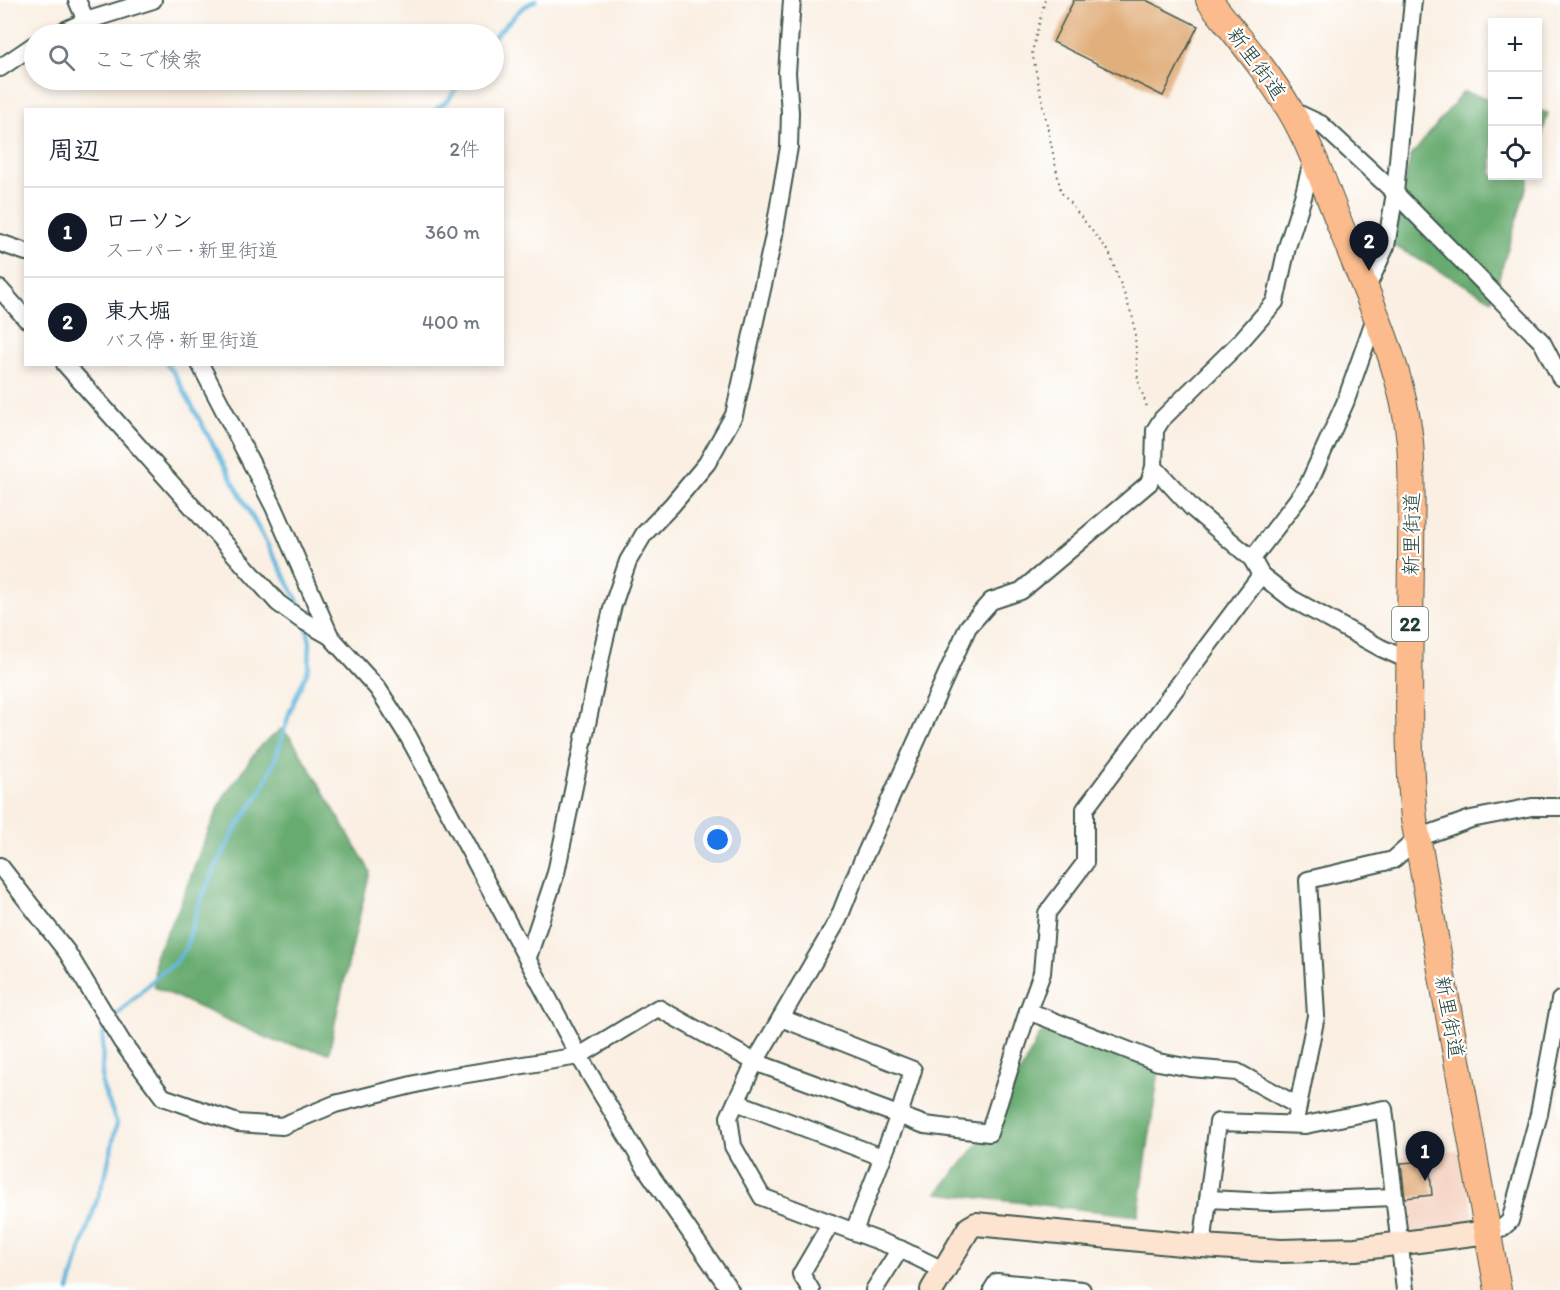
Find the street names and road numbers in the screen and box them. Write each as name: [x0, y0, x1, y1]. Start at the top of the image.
street label: 新里街道: [1222, 22, 1292, 104]
street label: 新里街道: [1398, 492, 1424, 576]
road number: 22: [1392, 607, 1428, 641]
street label: 新里街道: [1430, 973, 1470, 1061]

